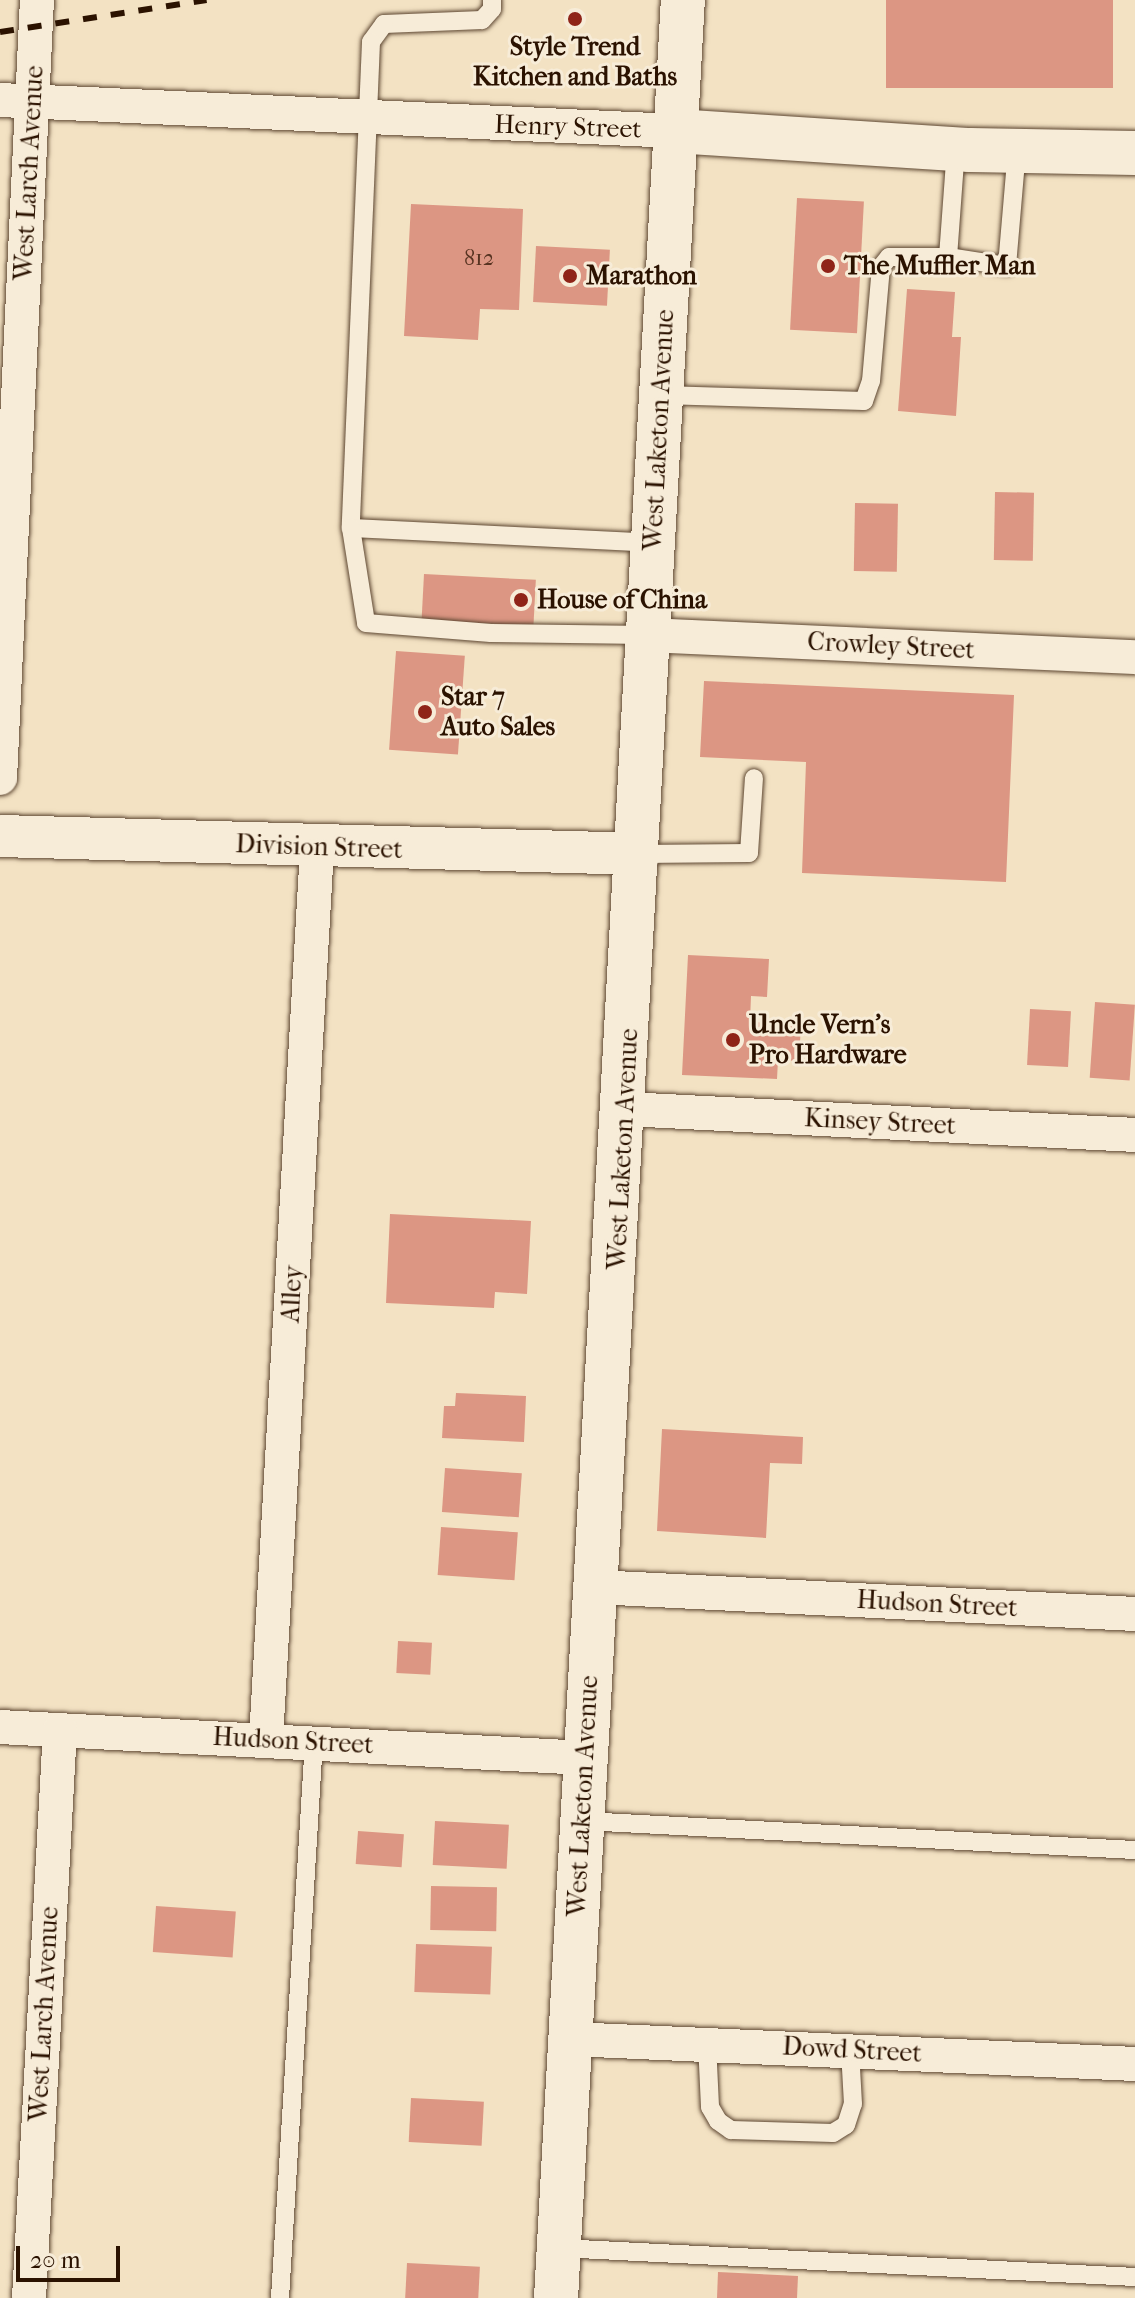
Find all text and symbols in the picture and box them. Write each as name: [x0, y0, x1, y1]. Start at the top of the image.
marker: Style Trend Kitchen and Baths: [566, 10, 584, 28]
place label: Style Trend Kitchen and Baths: [473, 31, 677, 92]
street label: West Larch Avenue: [8, 65, 50, 281]
street label: Henry Street: [494, 109, 642, 145]
house number: 812: [464, 246, 494, 272]
place label: The Muffler Man: [844, 250, 1036, 282]
marker: The Muffler Man: [819, 257, 837, 275]
place label: Marathon: [586, 260, 697, 292]
marker: Marathon: [561, 267, 579, 285]
street label: West Laketon Avenue: [637, 309, 681, 551]
place label: House of China: [537, 584, 707, 616]
marker: House of China: [512, 591, 530, 609]
street label: Crowley Street: [806, 626, 976, 666]
place label: Star 7 Auto Sales: [441, 681, 555, 742]
marker: Star 7 Auto Sales: [416, 703, 434, 721]
street label: Division Street: [235, 828, 403, 866]
place label: Uncle Vern's Pro Hardware: [749, 1009, 906, 1070]
street label: West Laketon Avenue: [601, 1028, 645, 1270]
marker: Uncle Vern's Pro Hardware: [724, 1031, 742, 1049]
street label: Kinsey Street: [803, 1102, 957, 1142]
street label: Alley: [275, 1265, 309, 1323]
street label: Hudson Street: [856, 1584, 1018, 1624]
street label: West Laketon Avenue: [561, 1675, 605, 1917]
street label: Hudson Street: [212, 1721, 374, 1761]
street label: West Larch Avenue: [23, 1906, 65, 2122]
street label: Dowd Street: [782, 2031, 922, 2069]
scale bar: [20, 2230, 124, 2280]
text: 20 m: [30, 2246, 81, 2274]

